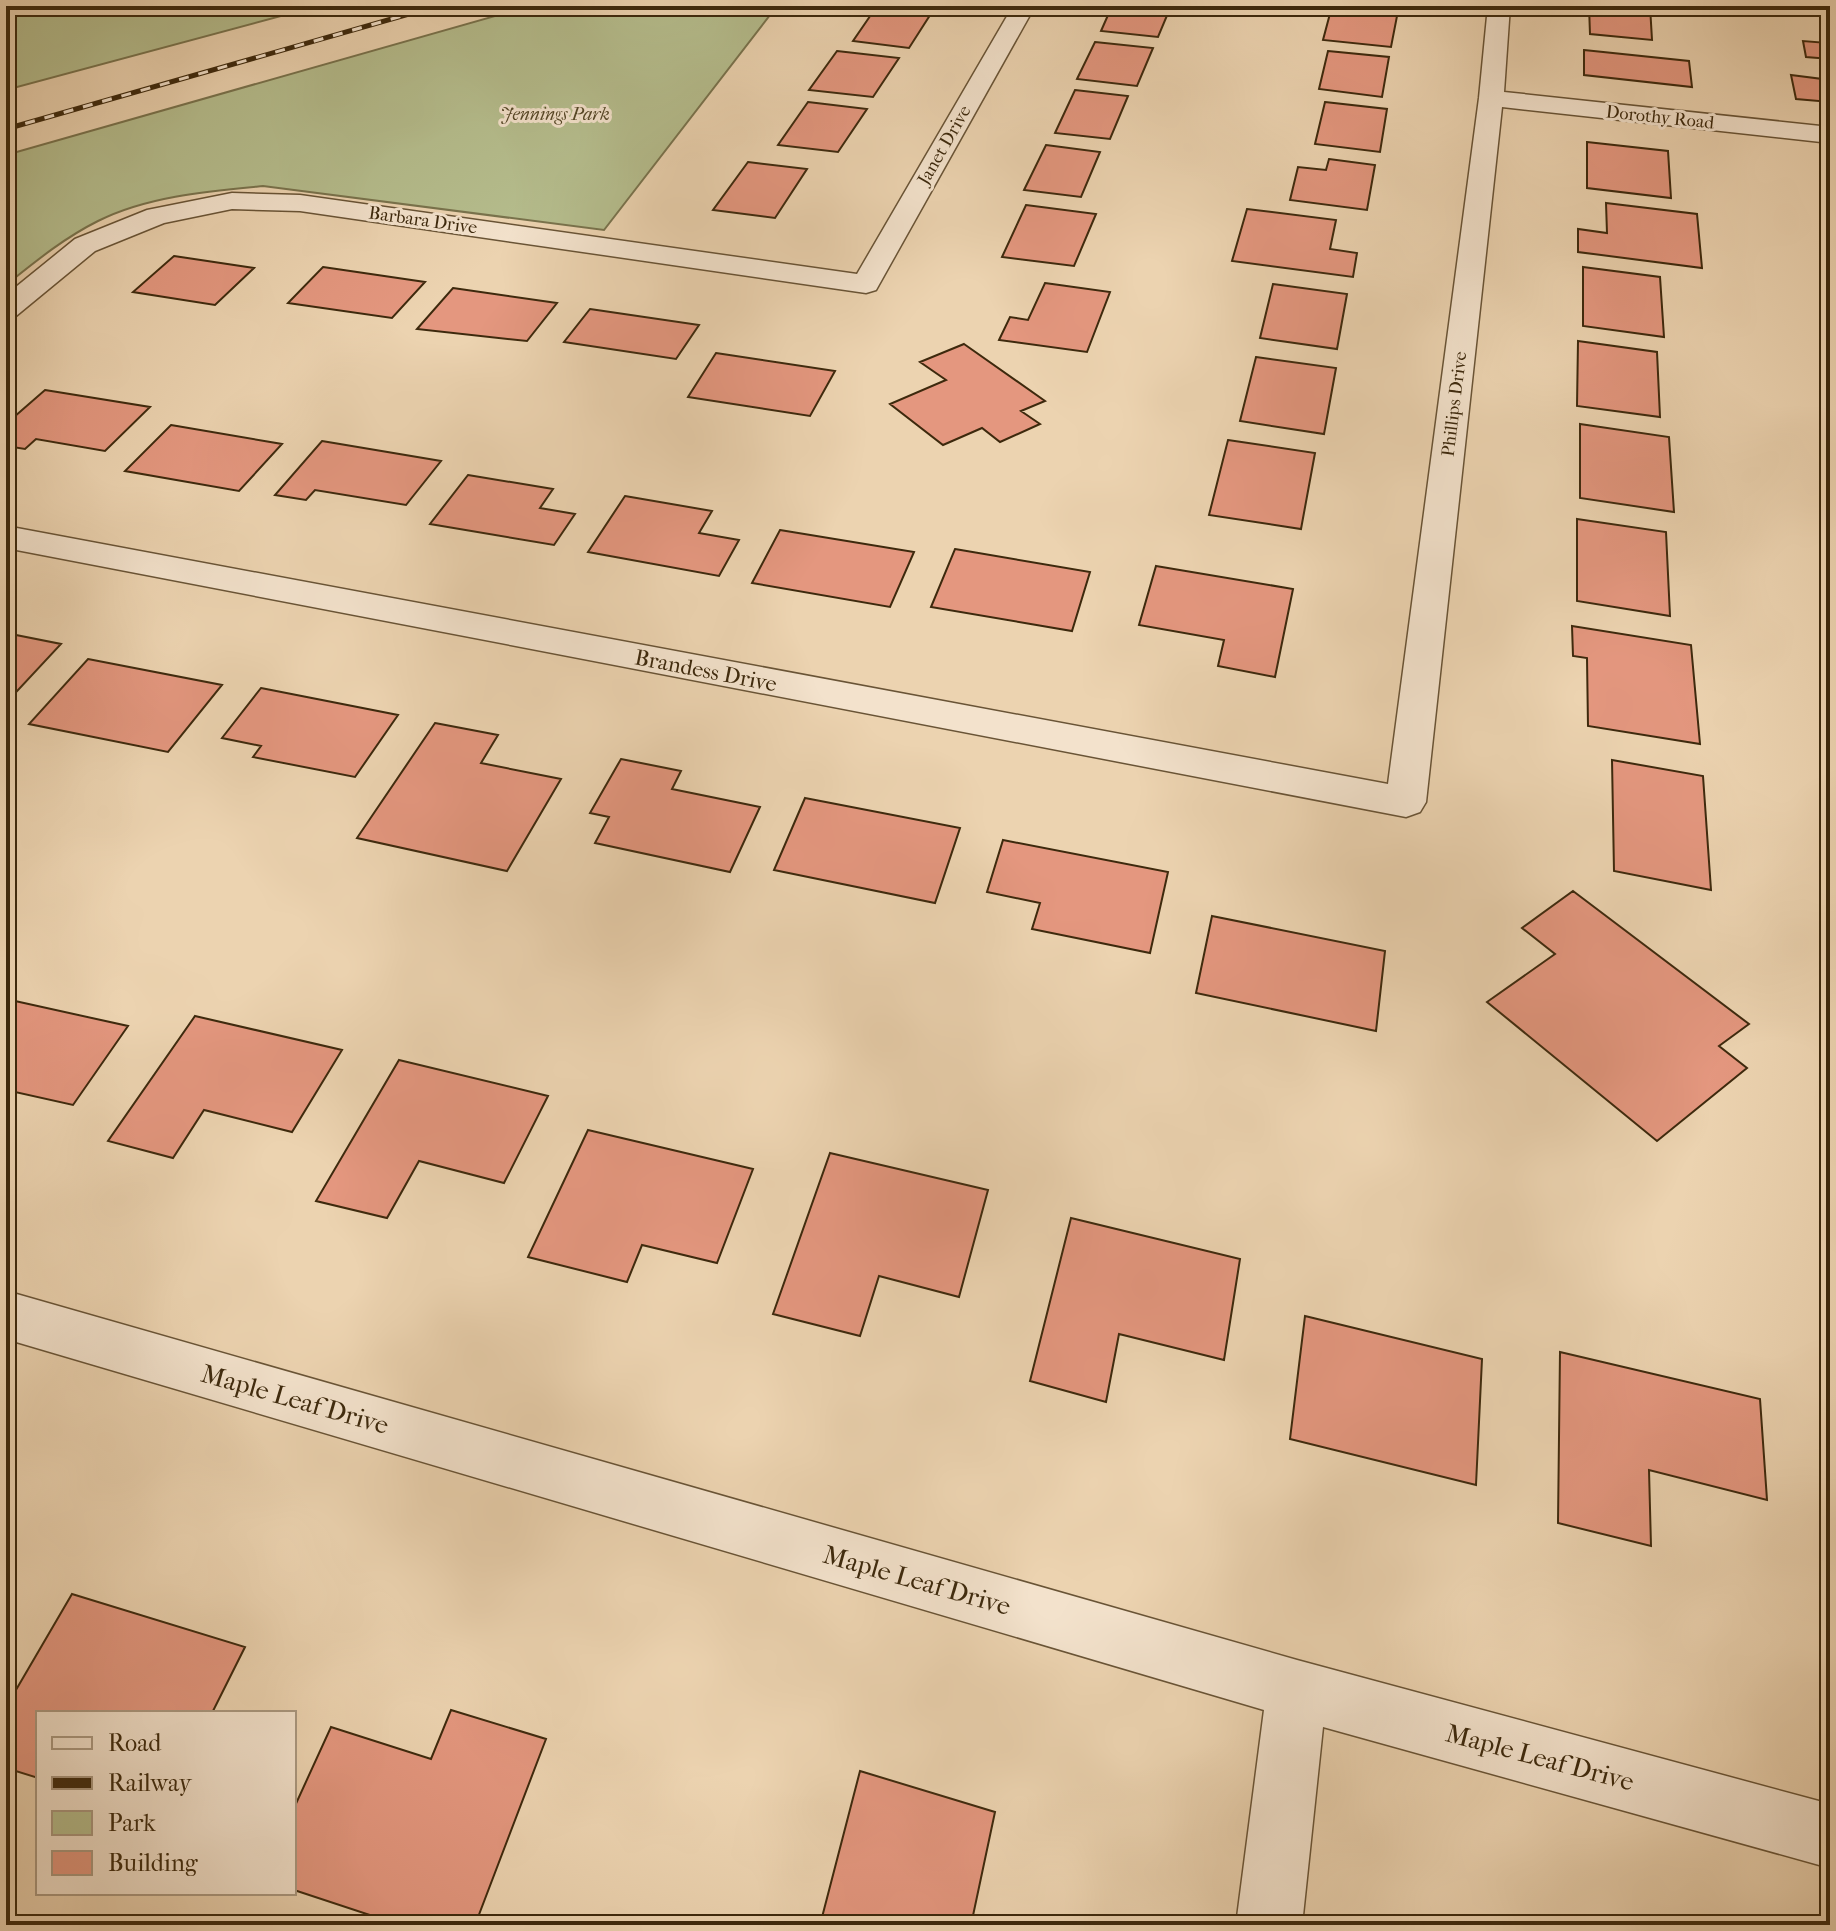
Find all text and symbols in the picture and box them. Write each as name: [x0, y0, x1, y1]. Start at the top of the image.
street label: Dorothy Road: [1605, 101, 1715, 134]
street label: Janet Drive: [912, 102, 976, 190]
park label: Jennings Park: [500, 104, 610, 125]
street label: Barbara Drive: [367, 202, 479, 239]
street label: Phillips Drive: [1438, 350, 1471, 458]
street label: Brandess Drive: [633, 644, 779, 698]
street label: Maple Leaf Drive: [198, 1358, 392, 1441]
street label: Maple Leaf Drive: [820, 1539, 1014, 1622]
legend: [36, 1711, 296, 1895]
street label: Maple Leaf Drive: [1442, 1717, 1637, 1798]
text: Road: [108, 1729, 162, 1757]
text: Railway: [108, 1769, 193, 1797]
text: Park: [108, 1809, 156, 1837]
text: Building: [108, 1849, 199, 1877]

